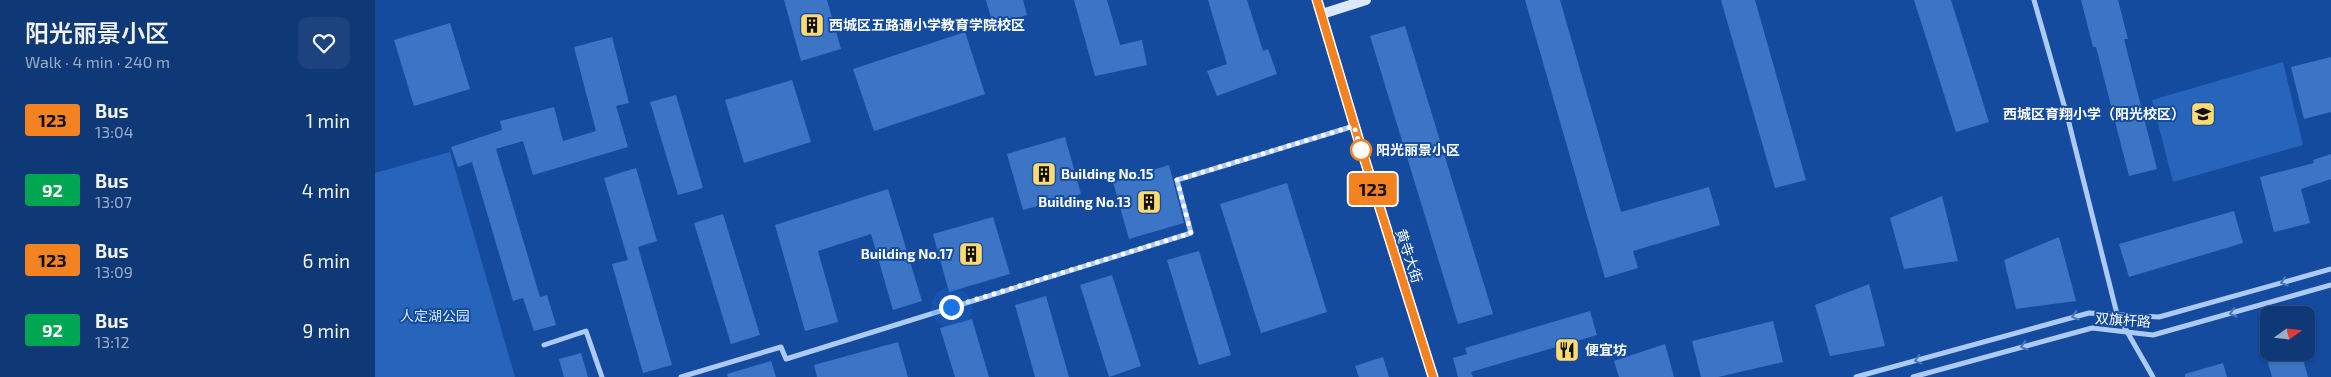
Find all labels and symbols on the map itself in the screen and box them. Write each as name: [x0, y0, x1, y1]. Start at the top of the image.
building icon: 西城区五路通小学教育学院校区: [799, 12, 825, 38]
place label: 西城区五路通小学教育学院校区: [829, 16, 1025, 33]
school or university icon: 西城区育翔小学（阳光校区）: [2190, 101, 2216, 127]
place label: 西城区育翔小学（阳光校区）: [2003, 105, 2185, 122]
marker: 阳光丽景小区: [1350, 139, 1372, 161]
place label: 阳光丽景小区: [1376, 141, 1460, 158]
building icon: Building No.15: [1031, 161, 1057, 187]
place label: Building No.15: [1061, 165, 1154, 182]
line badge: 123: [1344, 173, 1402, 205]
building icon: Building No.13: [1136, 189, 1162, 215]
place label: Building No.13: [1038, 193, 1131, 210]
street label: 黄寺大街: [1393, 227, 1426, 285]
building icon: Building No.17: [958, 241, 984, 267]
place label: Building No.17: [861, 245, 954, 262]
one-way arrow: [2280, 276, 2288, 287]
your location: [939, 295, 964, 320]
north arrow: [2260, 306, 2315, 361]
park label: 人定湖公园: [400, 307, 470, 324]
one-way arrow: [2230, 307, 2238, 317]
street label: 双旗杆路: [2095, 309, 2152, 330]
one-way arrow: [2071, 311, 2079, 321]
restaurant icon: 便宜坊: [1554, 337, 1580, 363]
place label: 便宜坊: [1585, 341, 1627, 358]
one-way arrow: [2021, 341, 2029, 351]
one-way arrow: [1914, 354, 1922, 365]

